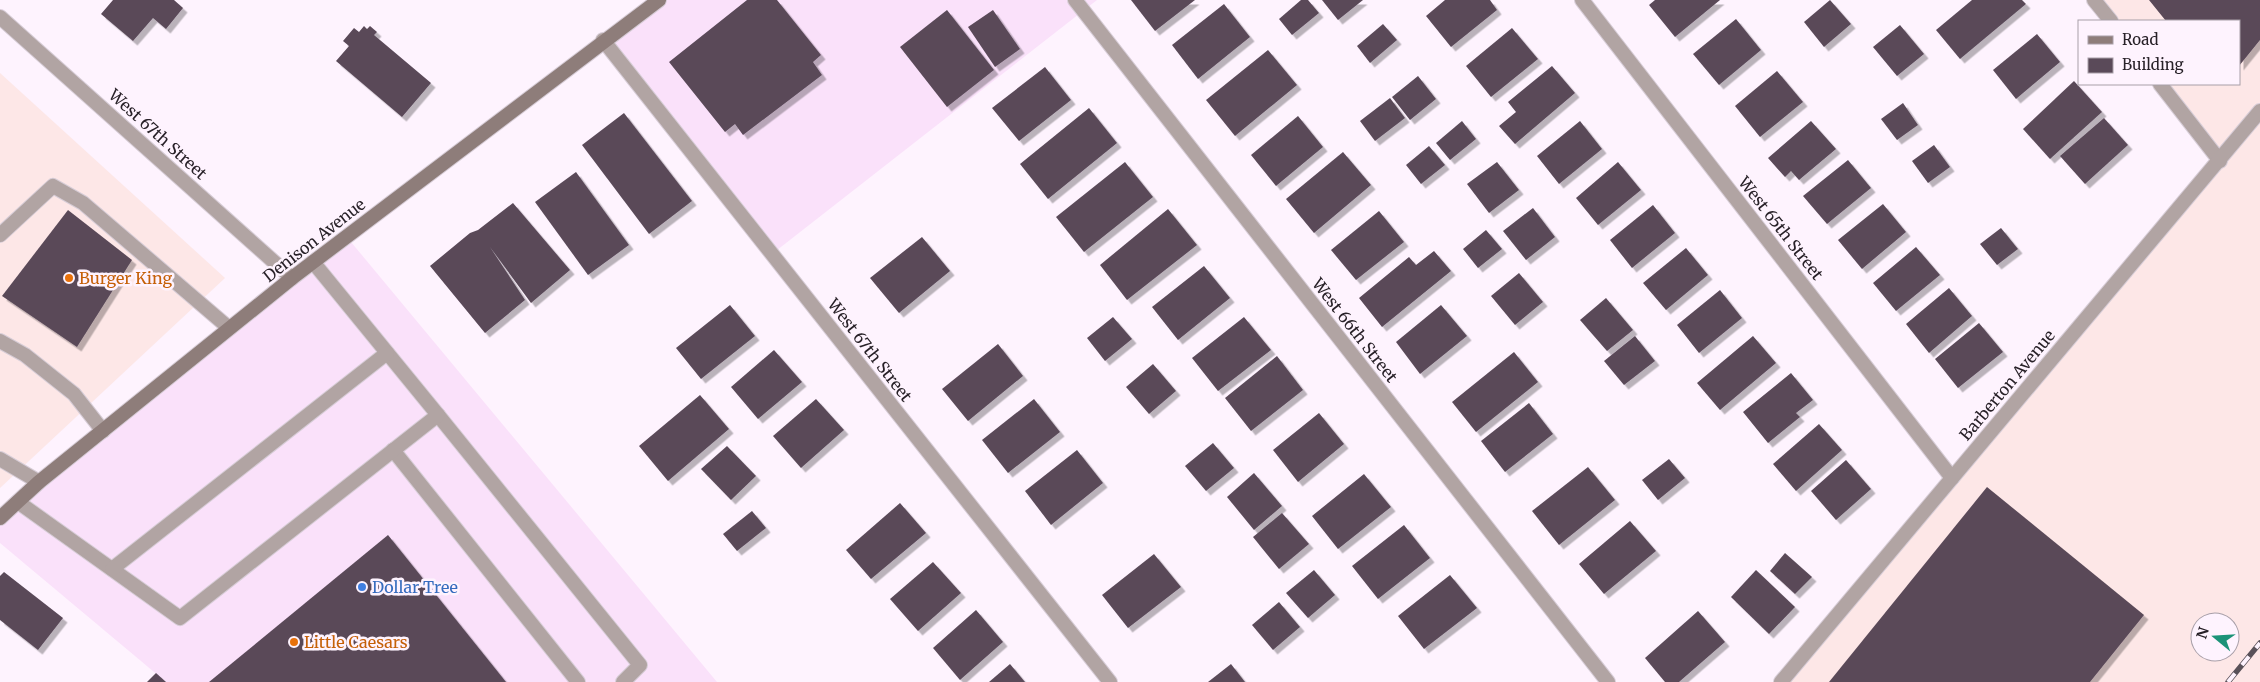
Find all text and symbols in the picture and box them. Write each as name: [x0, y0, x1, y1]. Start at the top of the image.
legend: [2078, 20, 2240, 85]
text: Road: [2122, 30, 2158, 49]
text: Building: [2122, 55, 2184, 74]
street label: West 67th Street: [104, 84, 212, 184]
street label: West 65th Street: [1734, 172, 1828, 284]
street label: Denison Avenue: [259, 194, 369, 286]
place label: Burger King: [79, 268, 172, 288]
marker: Burger King: [63, 272, 75, 284]
street label: West 66th Street: [1307, 273, 1402, 387]
street label: West 67th Street: [823, 294, 917, 406]
street label: Barberton Avenue: [1955, 326, 2059, 444]
place label: Dollar Tree: [372, 577, 458, 597]
marker: Dollar Tree: [356, 581, 368, 593]
north arrow: [2190, 612, 2240, 662]
text: N: [2192, 625, 2213, 641]
place label: Little Caesars: [304, 632, 408, 652]
marker: Little Caesars: [288, 636, 300, 648]

